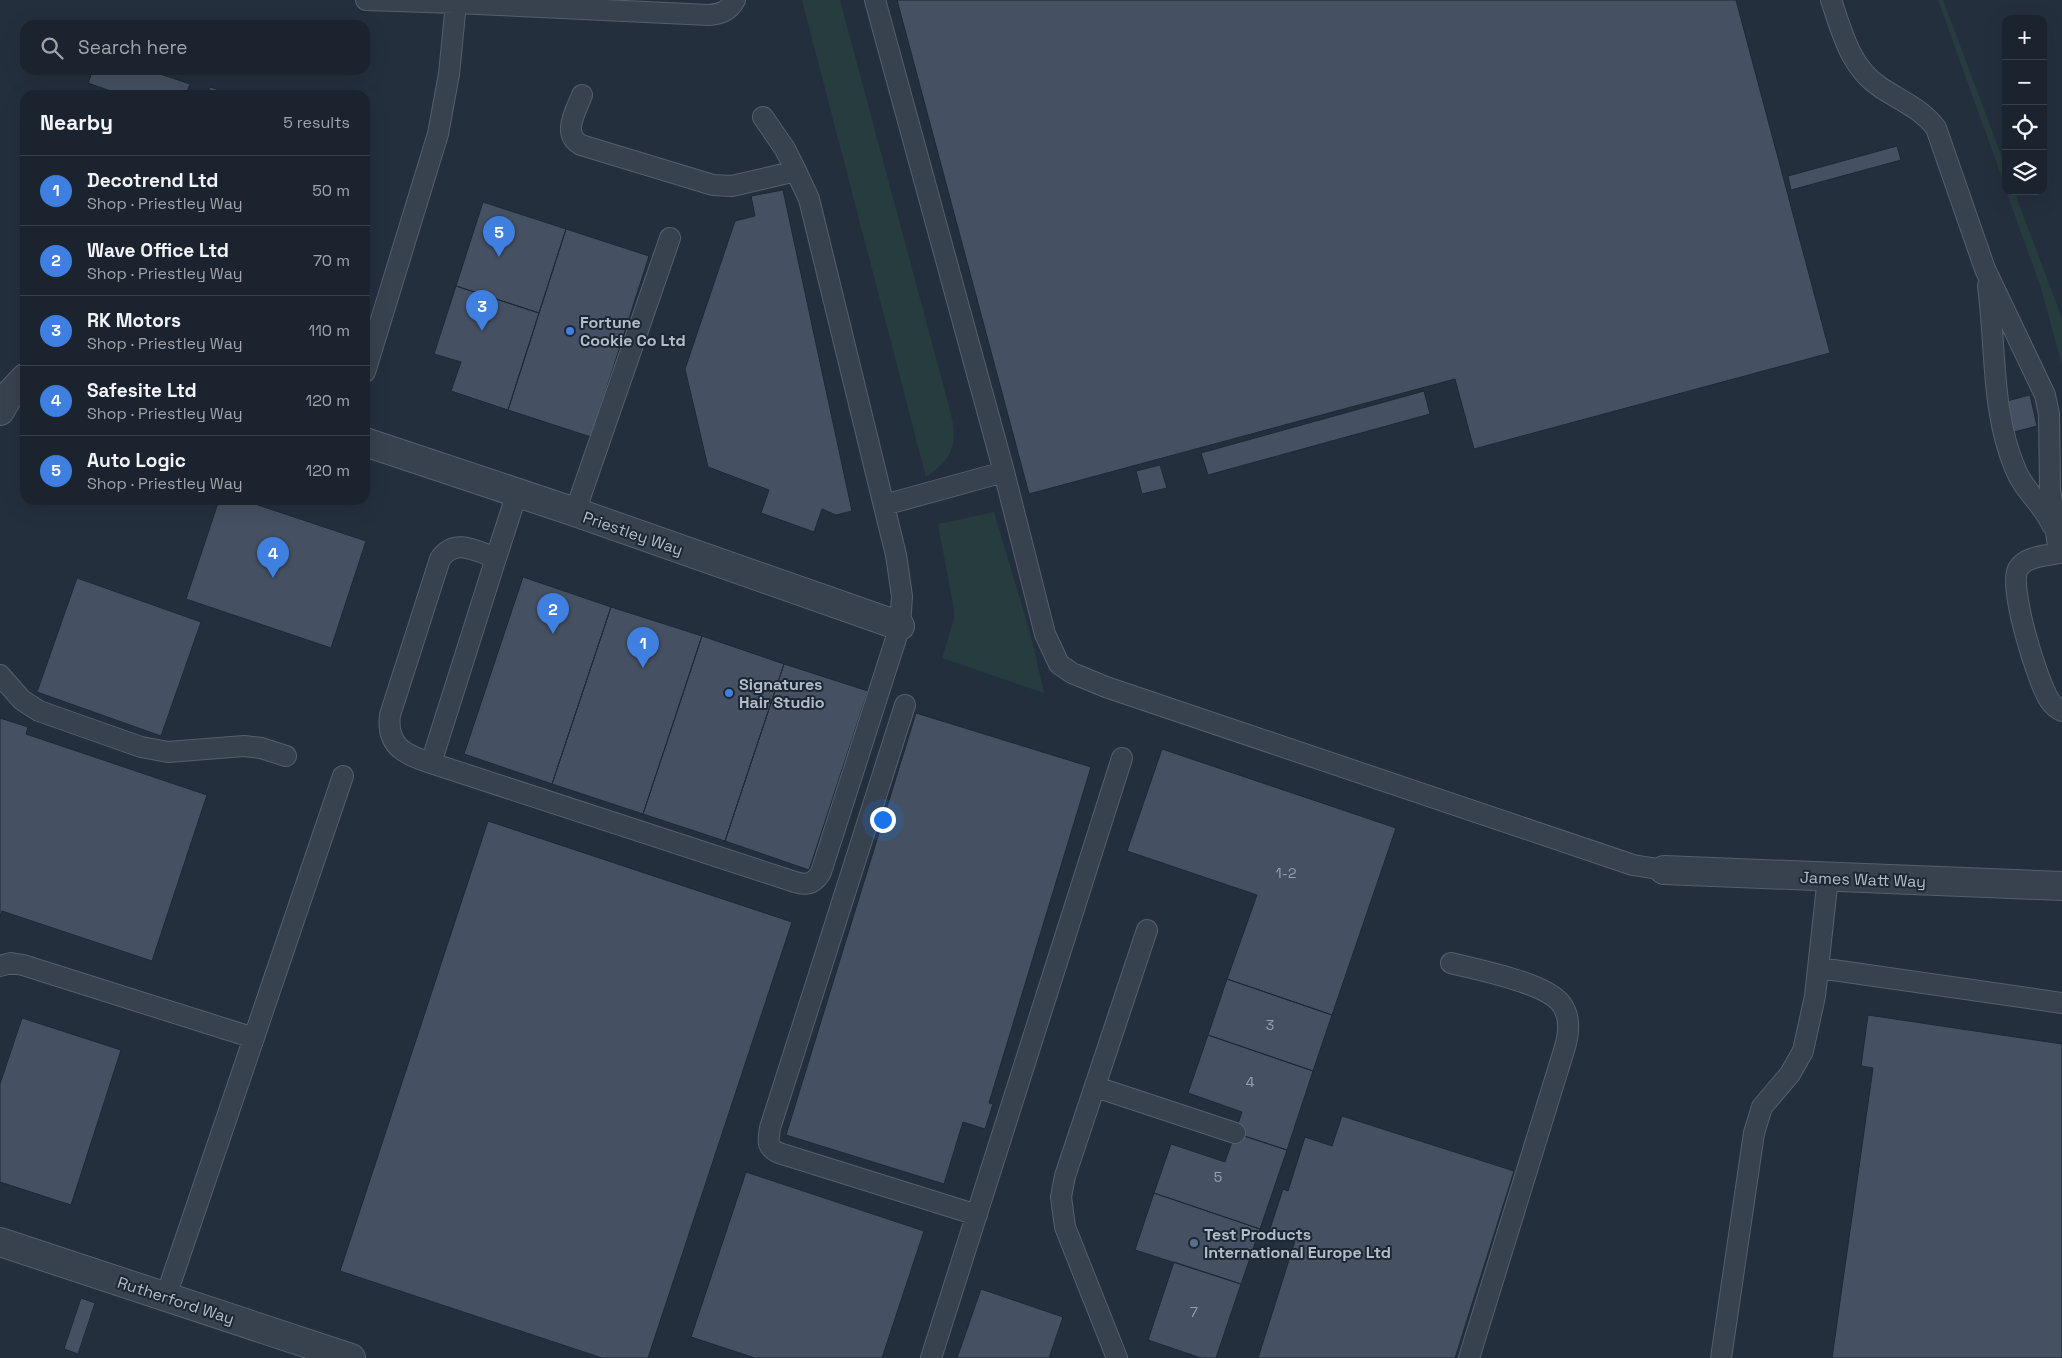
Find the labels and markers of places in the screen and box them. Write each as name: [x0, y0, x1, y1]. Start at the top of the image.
pin: 5: [483, 216, 515, 257]
pin: 3: [466, 290, 498, 331]
place label: Fortune Cookie Co Ltd: [580, 312, 686, 351]
marker: Fortune Cookie Co Ltd: [564, 325, 576, 337]
pin: 4: [257, 537, 289, 578]
pin: 2: [537, 593, 569, 634]
pin: 1: [627, 627, 659, 668]
place label: Signatures Hair Studio: [739, 674, 825, 713]
marker: Signatures Hair Studio: [723, 687, 735, 699]
place label: Test Products International Europe Ltd: [1204, 1224, 1391, 1263]
marker: Test Products International Europe Ltd: [1188, 1237, 1200, 1249]

